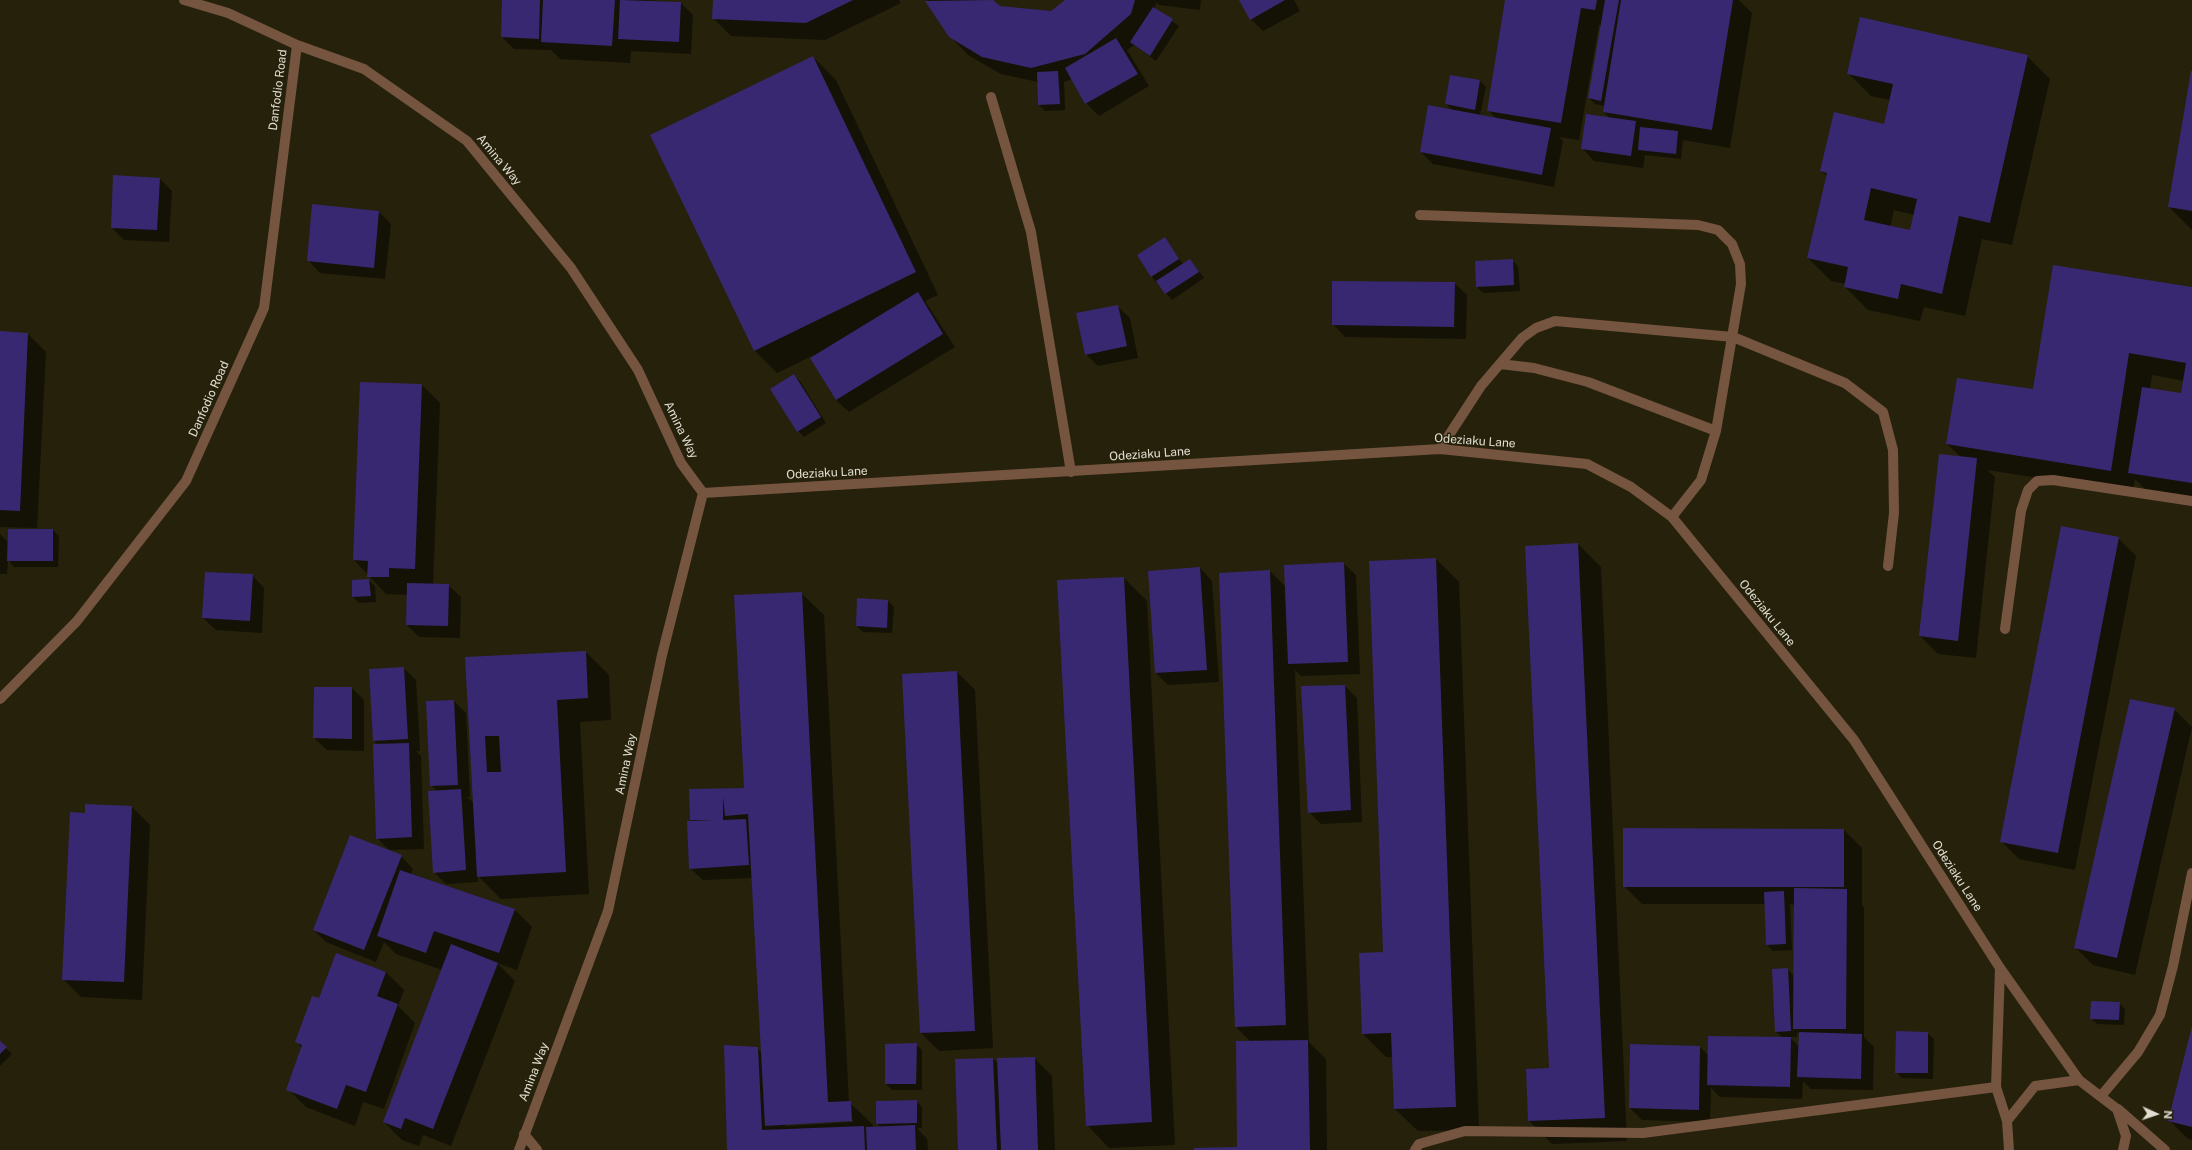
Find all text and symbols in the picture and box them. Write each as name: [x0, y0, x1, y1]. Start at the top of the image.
street label: Danfodio Road: [266, 49, 290, 131]
street label: Amina Way: [474, 132, 524, 188]
street label: Danfodio Road: [186, 359, 232, 439]
street label: Amina Way: [661, 399, 701, 461]
street label: Odeziaku Lane: [1434, 431, 1516, 451]
street label: Odeziaku Lane: [1109, 444, 1191, 464]
street label: Odeziaku Lane: [786, 464, 868, 482]
street label: Odeziaku Lane: [1736, 577, 1798, 649]
street label: Amina Way: [612, 732, 640, 796]
street label: Odeziaku Lane: [1929, 838, 1985, 914]
street label: Amina Way: [516, 1040, 552, 1104]
north arrow: [2136, 1094, 2176, 1134]
text: N: [2162, 1110, 2174, 1119]

